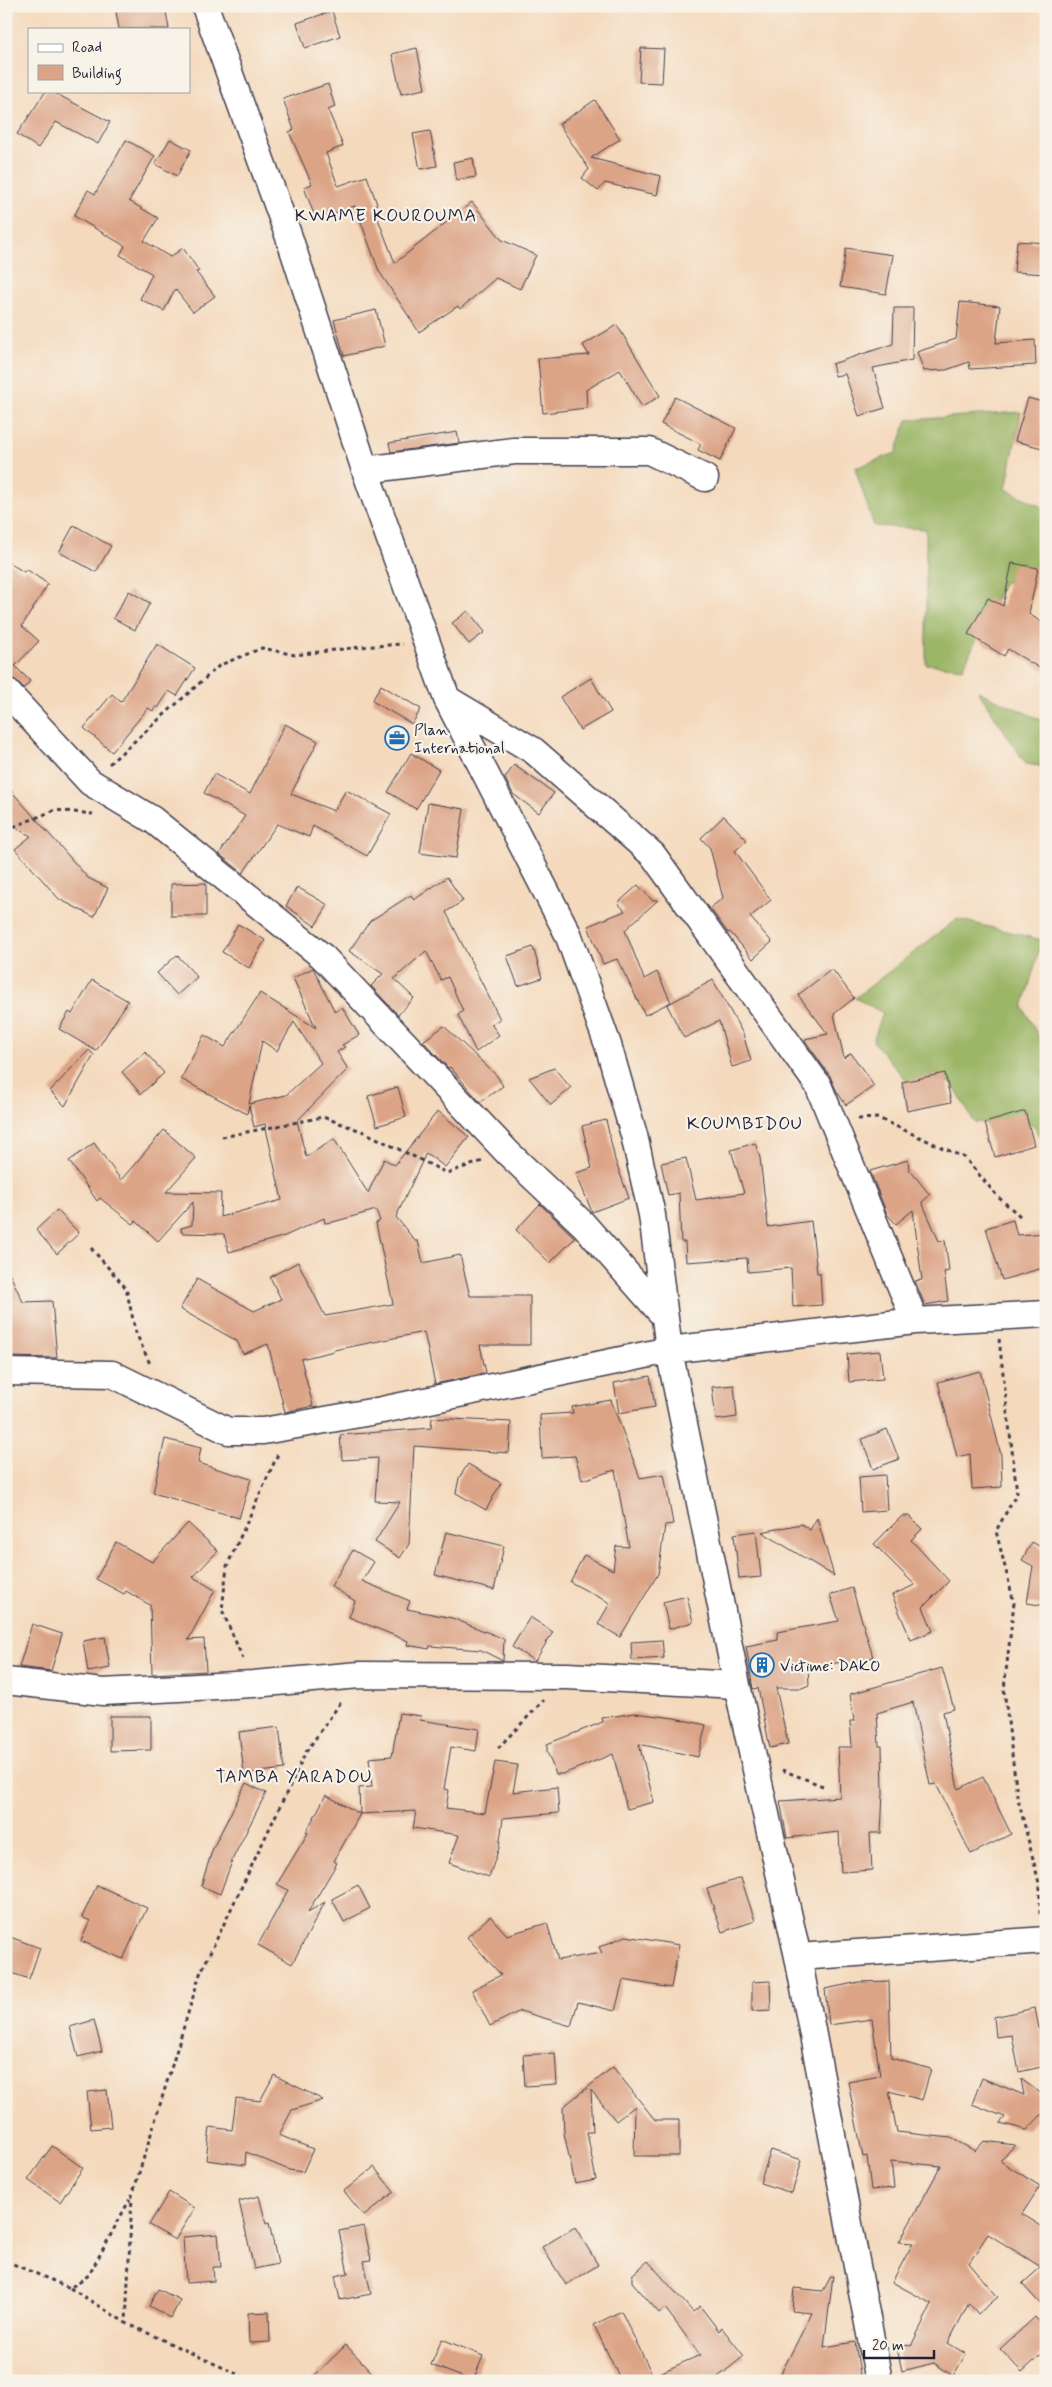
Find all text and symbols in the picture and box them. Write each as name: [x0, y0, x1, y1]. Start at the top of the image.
legend: [28, 28, 190, 92]
text: Road: [72, 38, 102, 58]
text: Building: [72, 64, 122, 85]
district label: KWAME KOUROUMA: [295, 204, 477, 228]
place label: Plan International: [414, 720, 505, 759]
office icon: Plan International: [384, 725, 410, 751]
district label: KOUMBIDOU: [687, 1112, 803, 1136]
building icon: Victime: DAKO: [749, 1652, 775, 1678]
place label: Victime: DAKO: [780, 1656, 880, 1677]
district label: TAMBA YARADOU: [215, 1765, 373, 1789]
scale bar: [864, 2327, 934, 2359]
text: 20 m: [872, 2336, 904, 2356]

